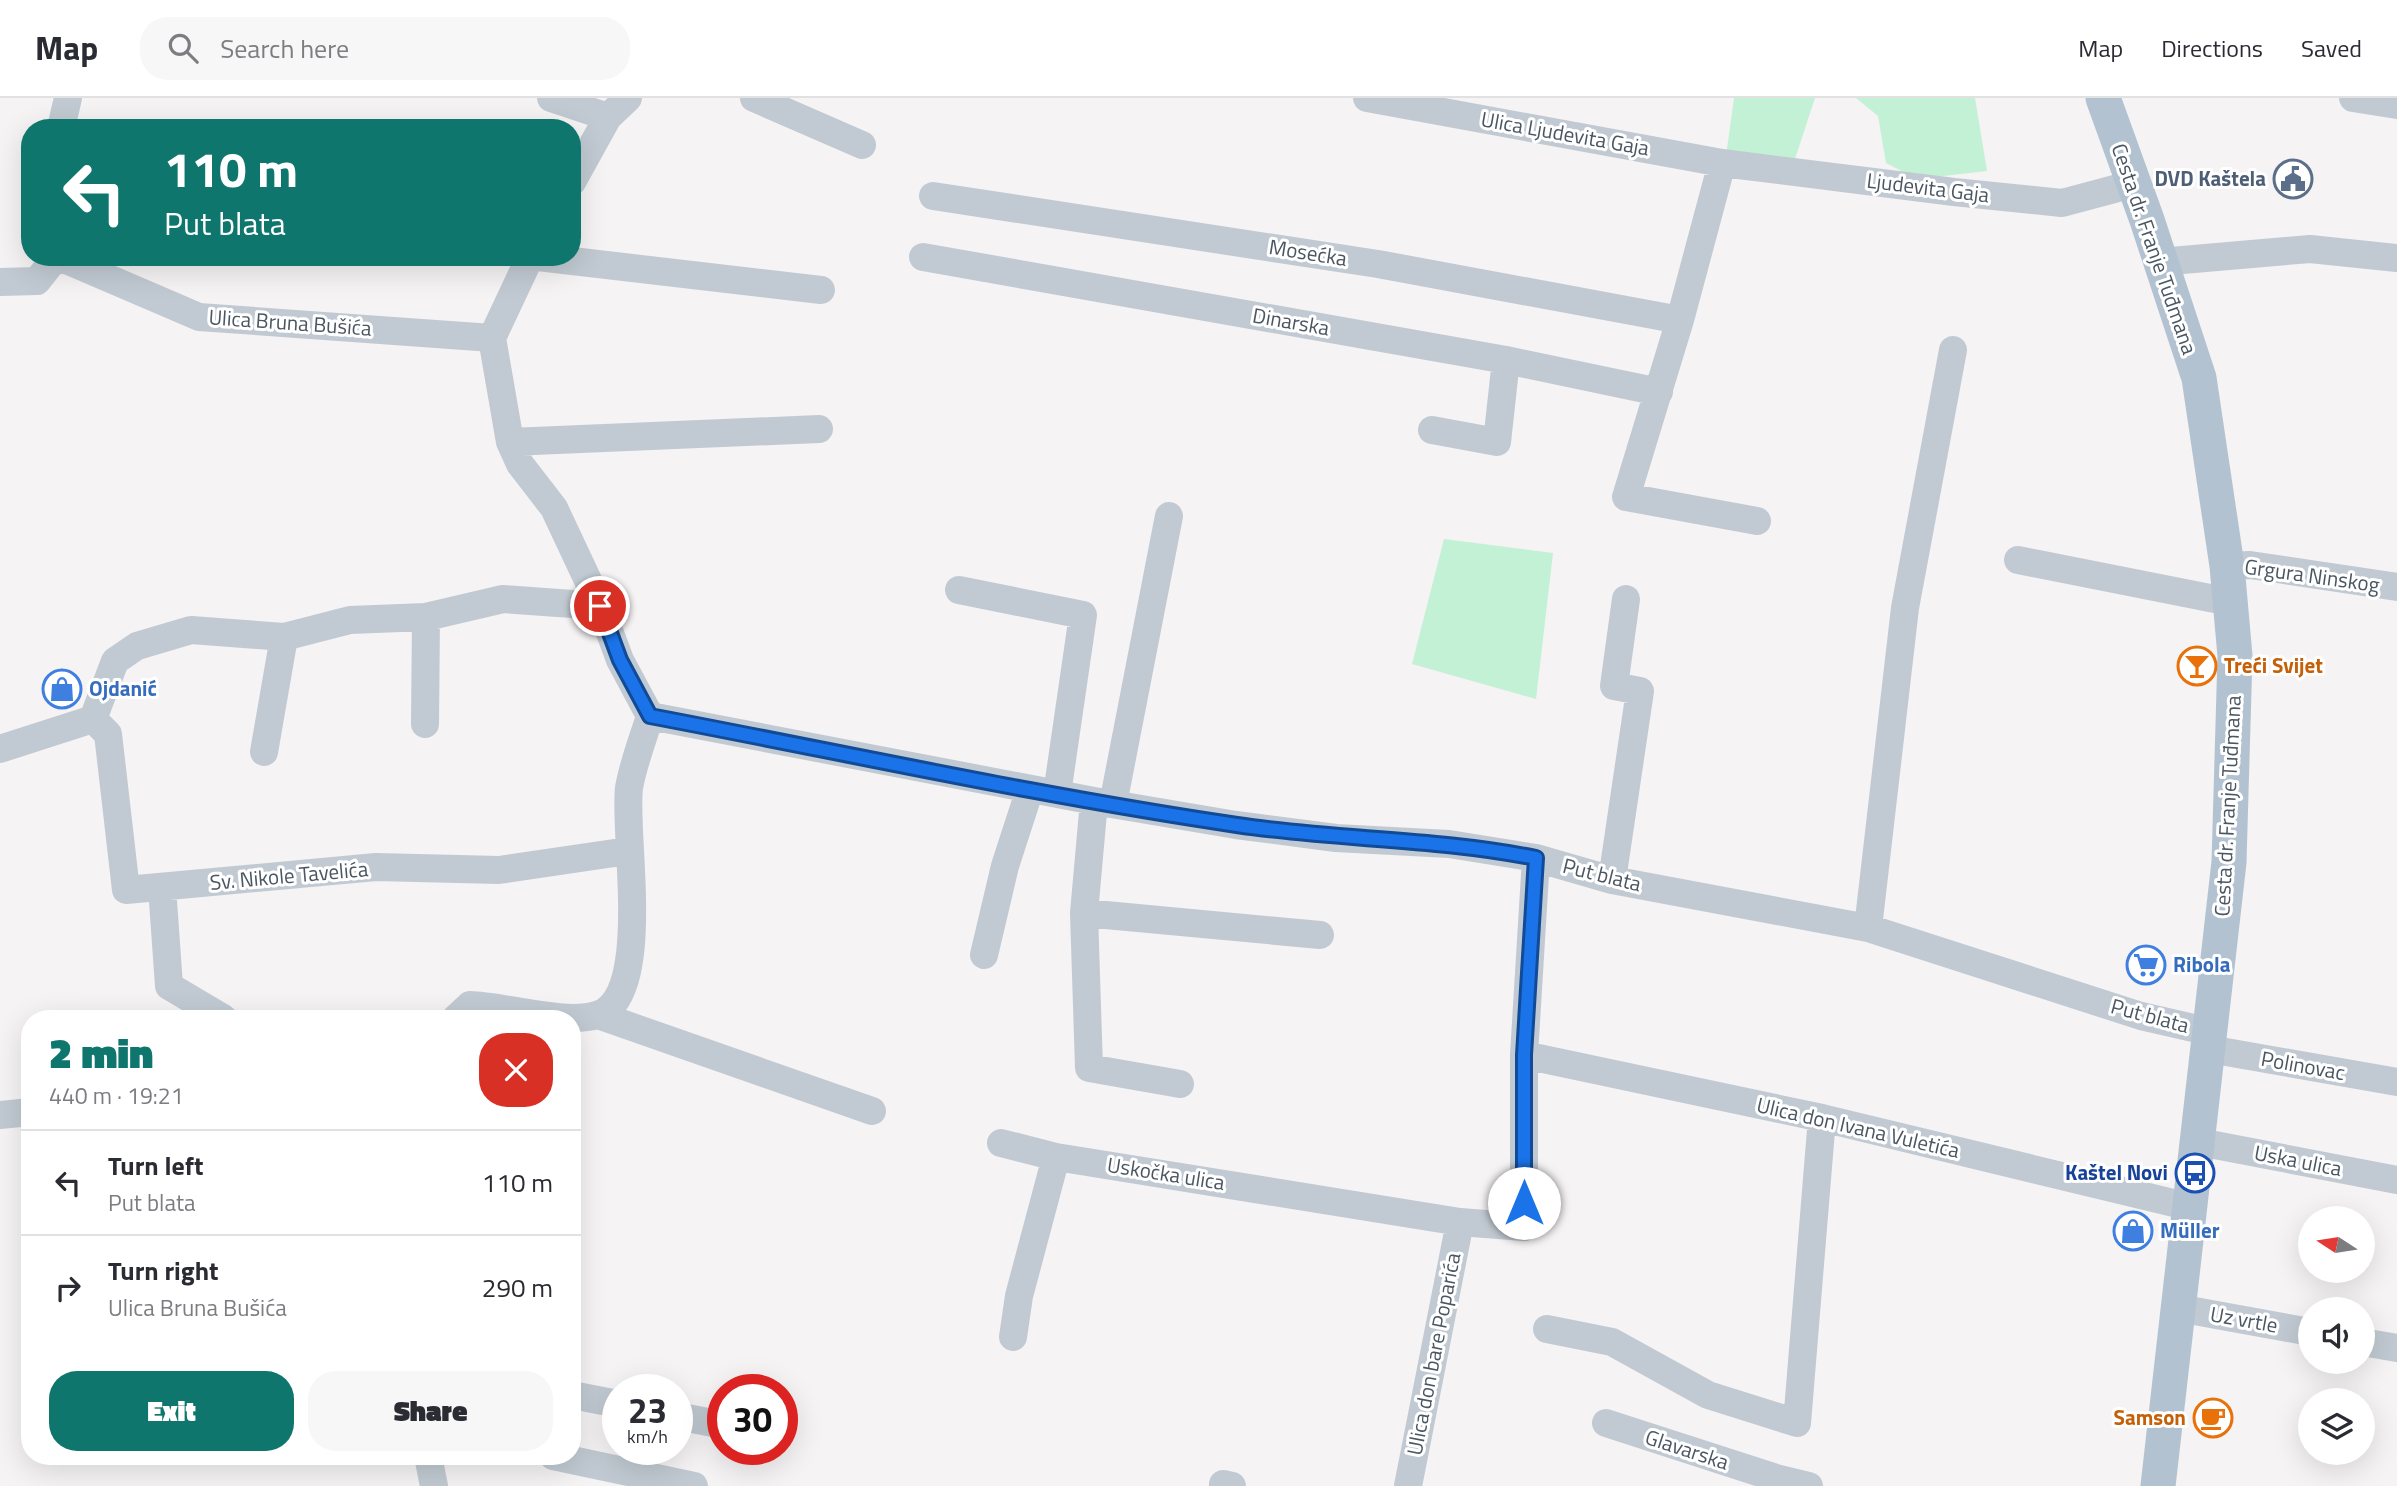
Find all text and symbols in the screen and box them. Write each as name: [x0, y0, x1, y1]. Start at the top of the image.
search box: [140, 17, 630, 80]
text: Map: [35, 23, 98, 73]
icon: search: [164, 29, 202, 67]
text: Search here: [220, 29, 349, 68]
text: Map: [2078, 30, 2123, 66]
text: Directions: [2161, 30, 2263, 66]
text: Saved: [2301, 30, 2362, 66]
street label: Ulica Ljudevita Gaja: [1478, 102, 1652, 164]
text: 110 m: [164, 131, 298, 206]
street label: Cesta dr. Franje Tuđmana: [2104, 139, 2206, 359]
icon: left: [49, 147, 140, 238]
public building icon: DVD Kaštela: [2272, 158, 2314, 200]
place label: DVD Kaštela: [2154, 162, 2266, 194]
street label: Ljudevita Gaja: [1865, 164, 1992, 210]
text: Put blata: [164, 199, 286, 247]
street label: Mosećka: [1267, 230, 1350, 274]
street label: Dinarska: [1250, 299, 1333, 344]
street label: Ulica Bruna Bušića: [208, 300, 373, 344]
street label: Grgura Ninskog: [2243, 550, 2382, 600]
pin: [570, 576, 630, 636]
icon: arrive: [581, 587, 619, 625]
bar icon: Treći Svijet: [2176, 645, 2218, 687]
place label: Treći Svijet: [2224, 649, 2323, 681]
shop icon: Ojdanić: [41, 668, 83, 710]
place label: Ojdanić: [89, 672, 157, 704]
street label: Cesta dr. Franje Tuđmana: [2205, 694, 2249, 917]
street label: Put blata: [1560, 849, 1645, 899]
street label: Sv. Nikole Tavelića: [208, 852, 370, 898]
supermarket icon: Ribola: [2125, 944, 2167, 986]
place label: Ribola: [2173, 948, 2231, 980]
street label: Put blata: [2108, 989, 2193, 1041]
text: 2 min: [49, 1020, 153, 1084]
button: close: [479, 1033, 553, 1107]
street label: Polinovac: [2259, 1042, 2348, 1088]
text: 440 m · 19:21: [49, 1078, 184, 1113]
street label: Ulica don Ivana Vuletića: [1754, 1088, 1963, 1166]
street label: Uska ulica: [2252, 1136, 2345, 1184]
text: Turn left: [108, 1146, 203, 1185]
street label: Uskočka ulica: [1105, 1148, 1228, 1198]
bus stop icon: Kaštel Novi: [2174, 1152, 2216, 1194]
place label: Kaštel Novi: [2065, 1156, 2168, 1188]
text: 110 m: [482, 1163, 553, 1202]
icon: left: [49, 1164, 87, 1202]
position arrow: [1487, 1166, 1561, 1240]
text: Put blata: [108, 1185, 196, 1220]
north arrow: [2298, 1206, 2375, 1283]
map controls: [2298, 1206, 2375, 1465]
shop icon: Müller: [2112, 1210, 2154, 1252]
place label: Müller: [2160, 1214, 2220, 1246]
street label: Ulica don bare Poparića: [1398, 1249, 1468, 1458]
text: Turn right: [108, 1251, 219, 1290]
text: 290 m: [482, 1268, 553, 1307]
icon: right: [49, 1269, 87, 1307]
text: Ulica Bruna Bušića: [108, 1290, 287, 1325]
street label: Uz vrtle: [2208, 1297, 2280, 1341]
button: sound: [2298, 1297, 2375, 1374]
button: Exit: [49, 1371, 294, 1451]
button: Share: [308, 1371, 553, 1451]
speed limit sign: 30: [707, 1374, 798, 1465]
text: 23: [628, 1383, 667, 1437]
button: layers: [2298, 1388, 2375, 1465]
cafe icon: Samson: [2192, 1397, 2234, 1439]
place label: Samson: [2114, 1401, 2186, 1433]
street label: Glavarska: [1641, 1421, 1734, 1478]
text: km/h: [627, 1423, 668, 1450]

